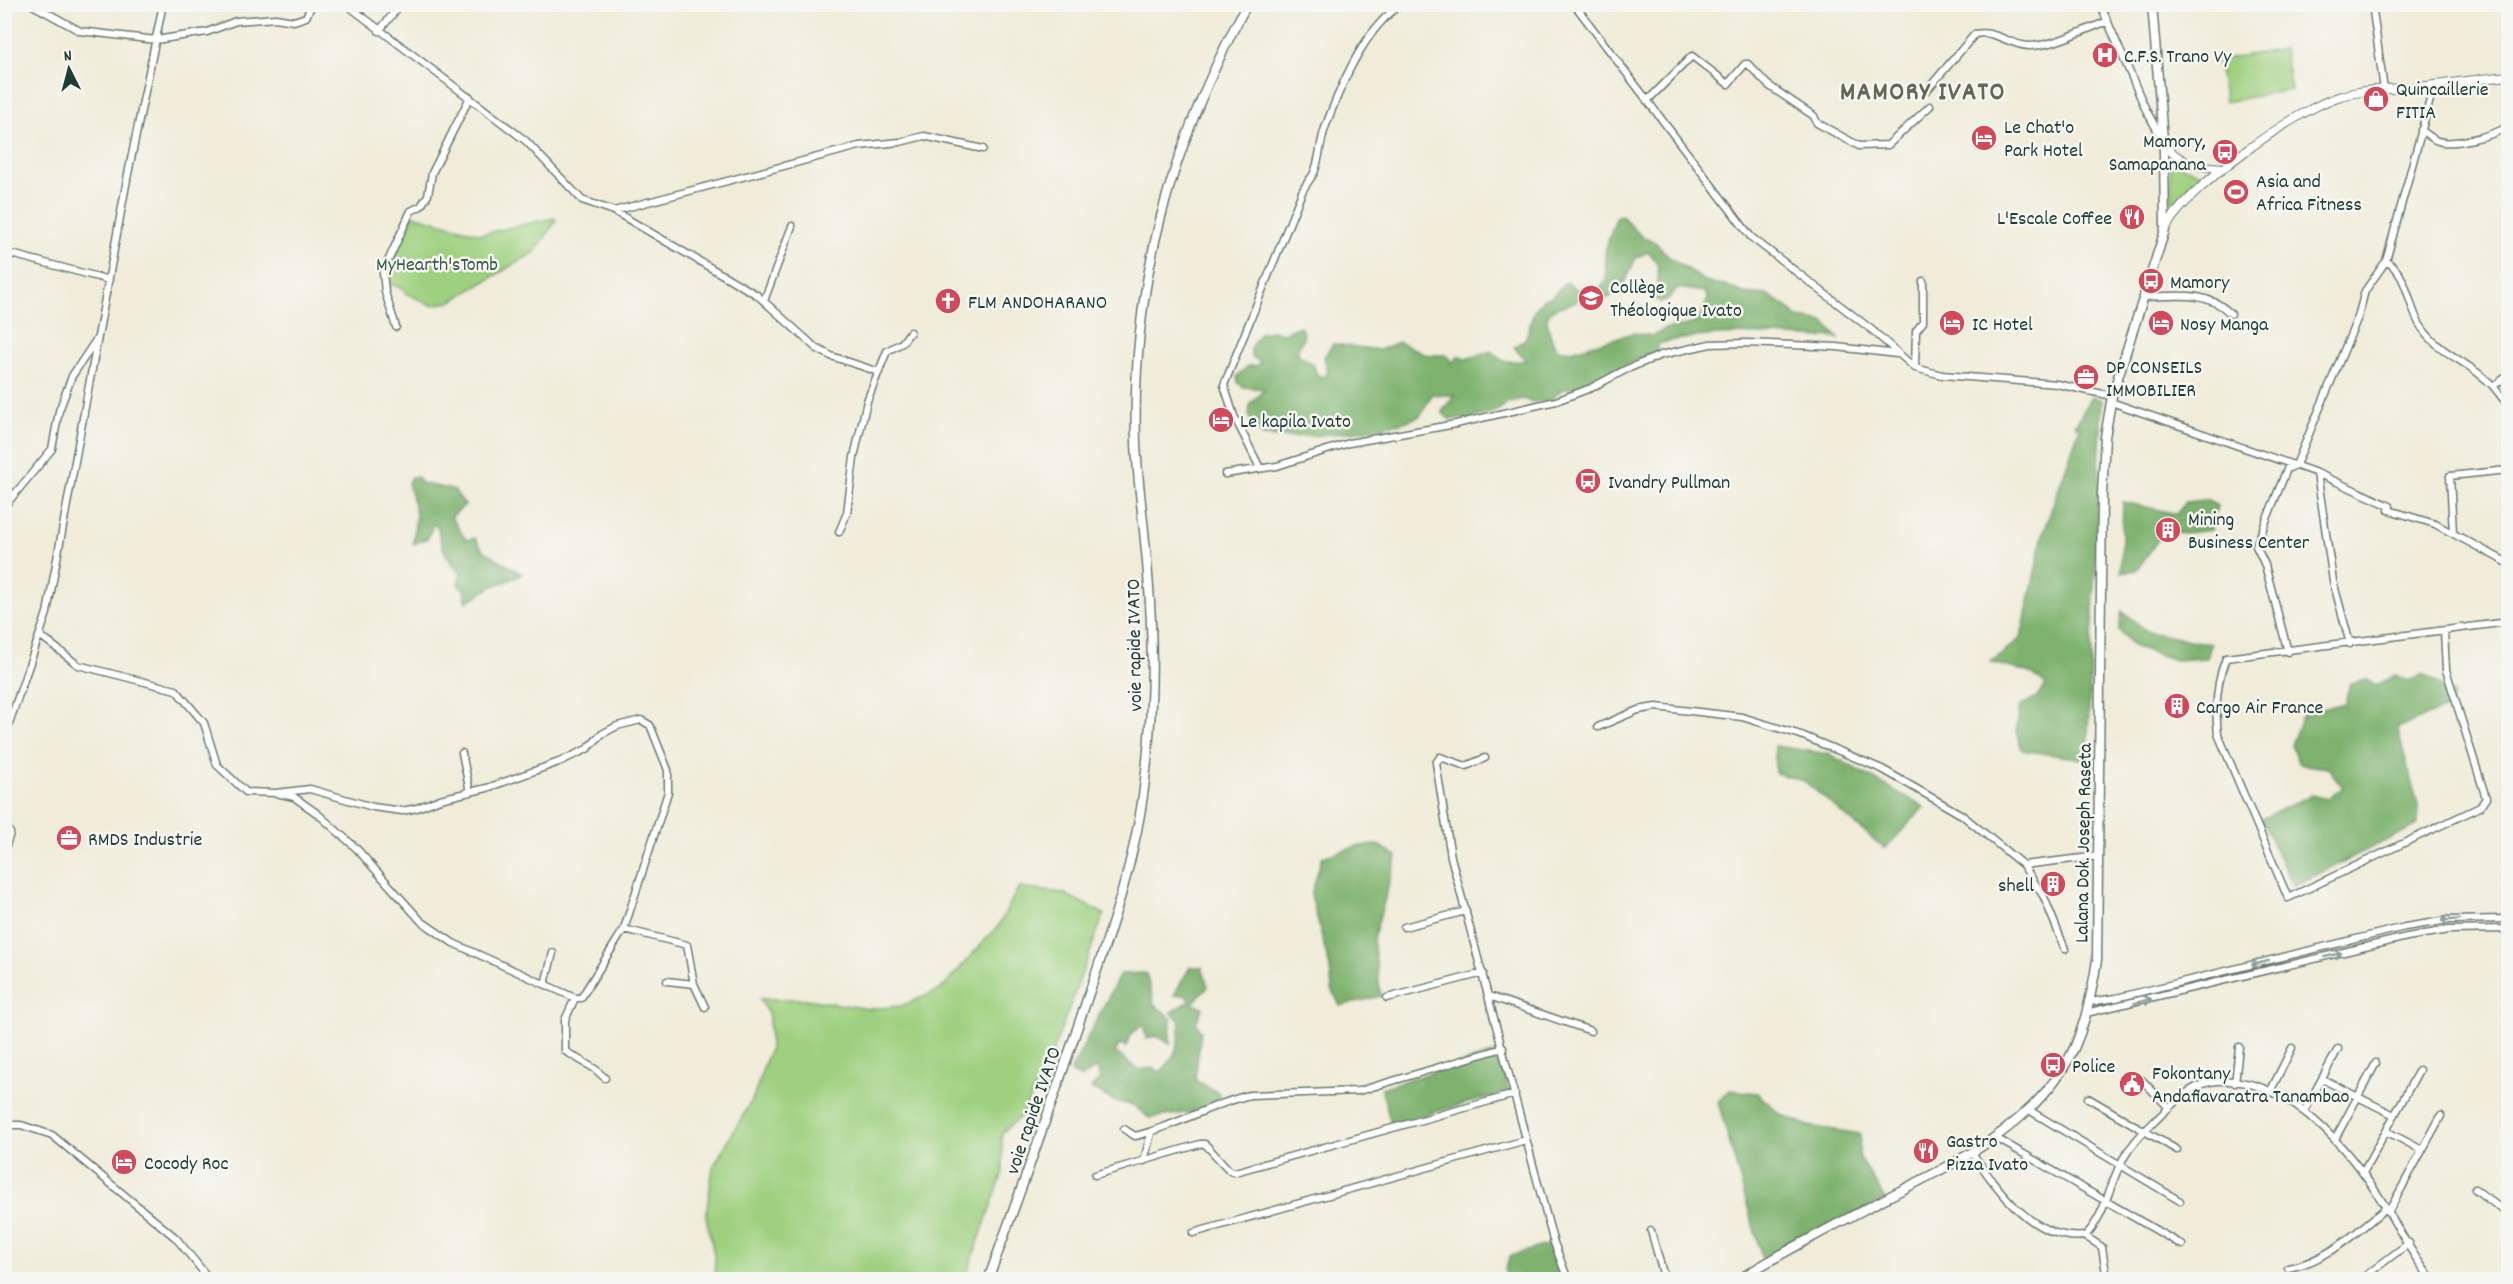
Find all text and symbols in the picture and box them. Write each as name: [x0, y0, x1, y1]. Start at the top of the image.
north arrow: [39, 39, 99, 99]
hospital icon: C.F.S. Trano Vy: [2090, 40, 2120, 70]
place label: C.F.S. Trano Vy: [2124, 44, 2232, 72]
text: N: [63, 45, 73, 68]
district label: MAMORY IVATO: [1840, 75, 2006, 112]
place label: Quincaillerie FITIA: [2396, 77, 2489, 128]
shop icon: Quincaillerie FITIA: [2361, 84, 2391, 114]
place label: Le Chat'o Park Hotel: [2004, 115, 2083, 166]
hotel icon: Le Chat'o Park Hotel: [1969, 123, 1999, 153]
place label: Mamory, Samapanana: [2109, 129, 2207, 180]
bus stop icon: Mamory, Samapanana: [2210, 137, 2240, 167]
place label: Asia and Africa Fitness: [2256, 169, 2362, 220]
sports icon: Asia and Africa Fitness: [2221, 177, 2251, 207]
restaurant icon: L'Escale Coffee: [2117, 202, 2147, 232]
place label: L'Escale Coffee: [1997, 206, 2112, 234]
park label: MyHearth'sTomb: [376, 252, 498, 280]
bus stop icon: Mamory: [2136, 266, 2166, 296]
place label: Mamory: [2170, 270, 2230, 298]
place label: Collège Théologique Ivato: [1610, 275, 1742, 326]
school or university icon: Collège Théologique Ivato: [1576, 283, 1606, 313]
church icon: FLM ANDOHARANO: [933, 286, 963, 316]
place label: FLM ANDOHARANO: [968, 290, 1107, 318]
hotel icon: IC Hotel: [1937, 308, 1967, 338]
hotel icon: Nosy Manga: [2146, 308, 2176, 338]
place label: IC Hotel: [1972, 312, 2033, 340]
place label: Nosy Manga: [2180, 312, 2269, 340]
place label: DP CONSEILS IMMOBILIER: [2106, 355, 2202, 406]
office icon: DP CONSEILS IMMOBILIER: [2071, 362, 2101, 392]
hotel icon: Le kapila Ivato: [1206, 405, 1236, 435]
place label: Le kapila Ivato: [1240, 409, 1351, 437]
bus stop icon: Ivandry Pullman: [1573, 466, 1603, 496]
place label: Ivandry Pullman: [1608, 470, 1730, 498]
place label: Mining Business Center: [2188, 507, 2310, 558]
building icon: Mining Business Center: [2153, 515, 2183, 545]
street label: voie rapide IVATO: [1121, 578, 1151, 712]
building icon: Cargo Air France: [2162, 691, 2192, 721]
place label: Cargo Air France: [2196, 695, 2324, 723]
street label: Lalana Dok. Joseph Raseta: [2069, 742, 2101, 943]
office icon: RMDS Industrie: [54, 823, 84, 853]
place label: RMDS Industrie: [88, 827, 202, 855]
building icon: shell: [2038, 869, 2068, 899]
place label: shell: [1998, 873, 2034, 901]
one-way arrow: [2441, 915, 2461, 926]
one-way arrow: [2323, 949, 2342, 961]
one-way arrow: [2251, 957, 2270, 969]
one-way arrow: [2134, 995, 2153, 1007]
street label: voie rapide IVATO: [1000, 1044, 1070, 1178]
bus stop icon: Police: [2038, 1050, 2068, 1080]
place label: Police: [2072, 1054, 2115, 1082]
place label: Fokontany Andafiavaratra Tanambao: [2152, 1061, 2350, 1112]
public building icon: Fokontany Andafiavaratra Tanambao: [2117, 1069, 2147, 1099]
place label: Gastro Pizza Ivato: [1946, 1129, 2028, 1180]
restaurant icon: Gastro Pizza Ivato: [1911, 1136, 1941, 1166]
hotel icon: Cocody Roc: [109, 1147, 139, 1177]
place label: Cocody Roc: [144, 1151, 228, 1179]

